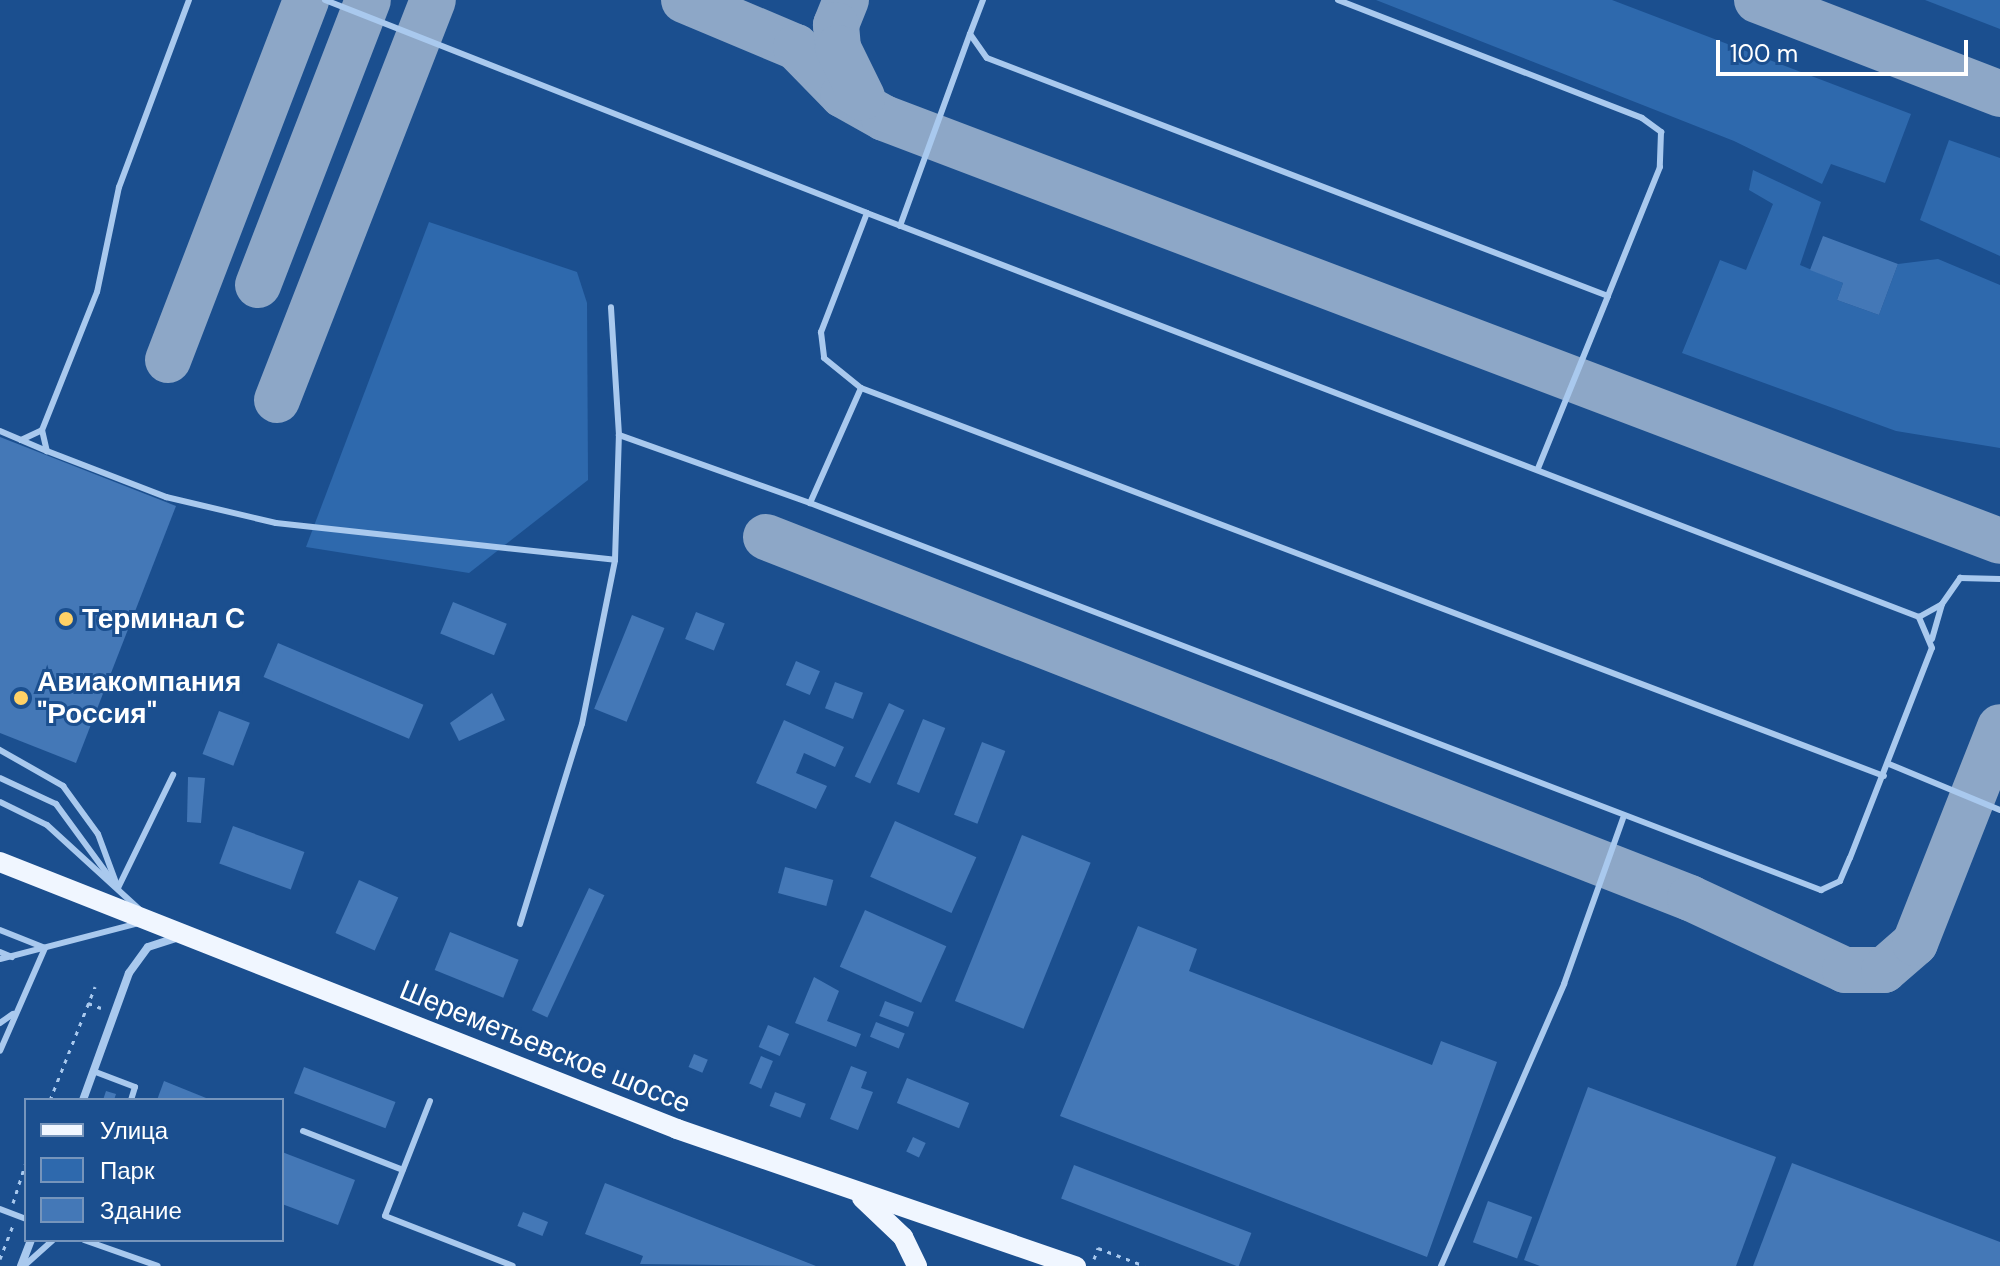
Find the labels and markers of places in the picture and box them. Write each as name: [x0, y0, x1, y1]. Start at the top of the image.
place label: Терминал C: [82, 602, 245, 636]
marker: Терминал C: [57, 610, 75, 628]
place label: Авиакомпания "Россия": [37, 665, 241, 731]
marker: Авиакомпания "Россия": [12, 689, 30, 707]

